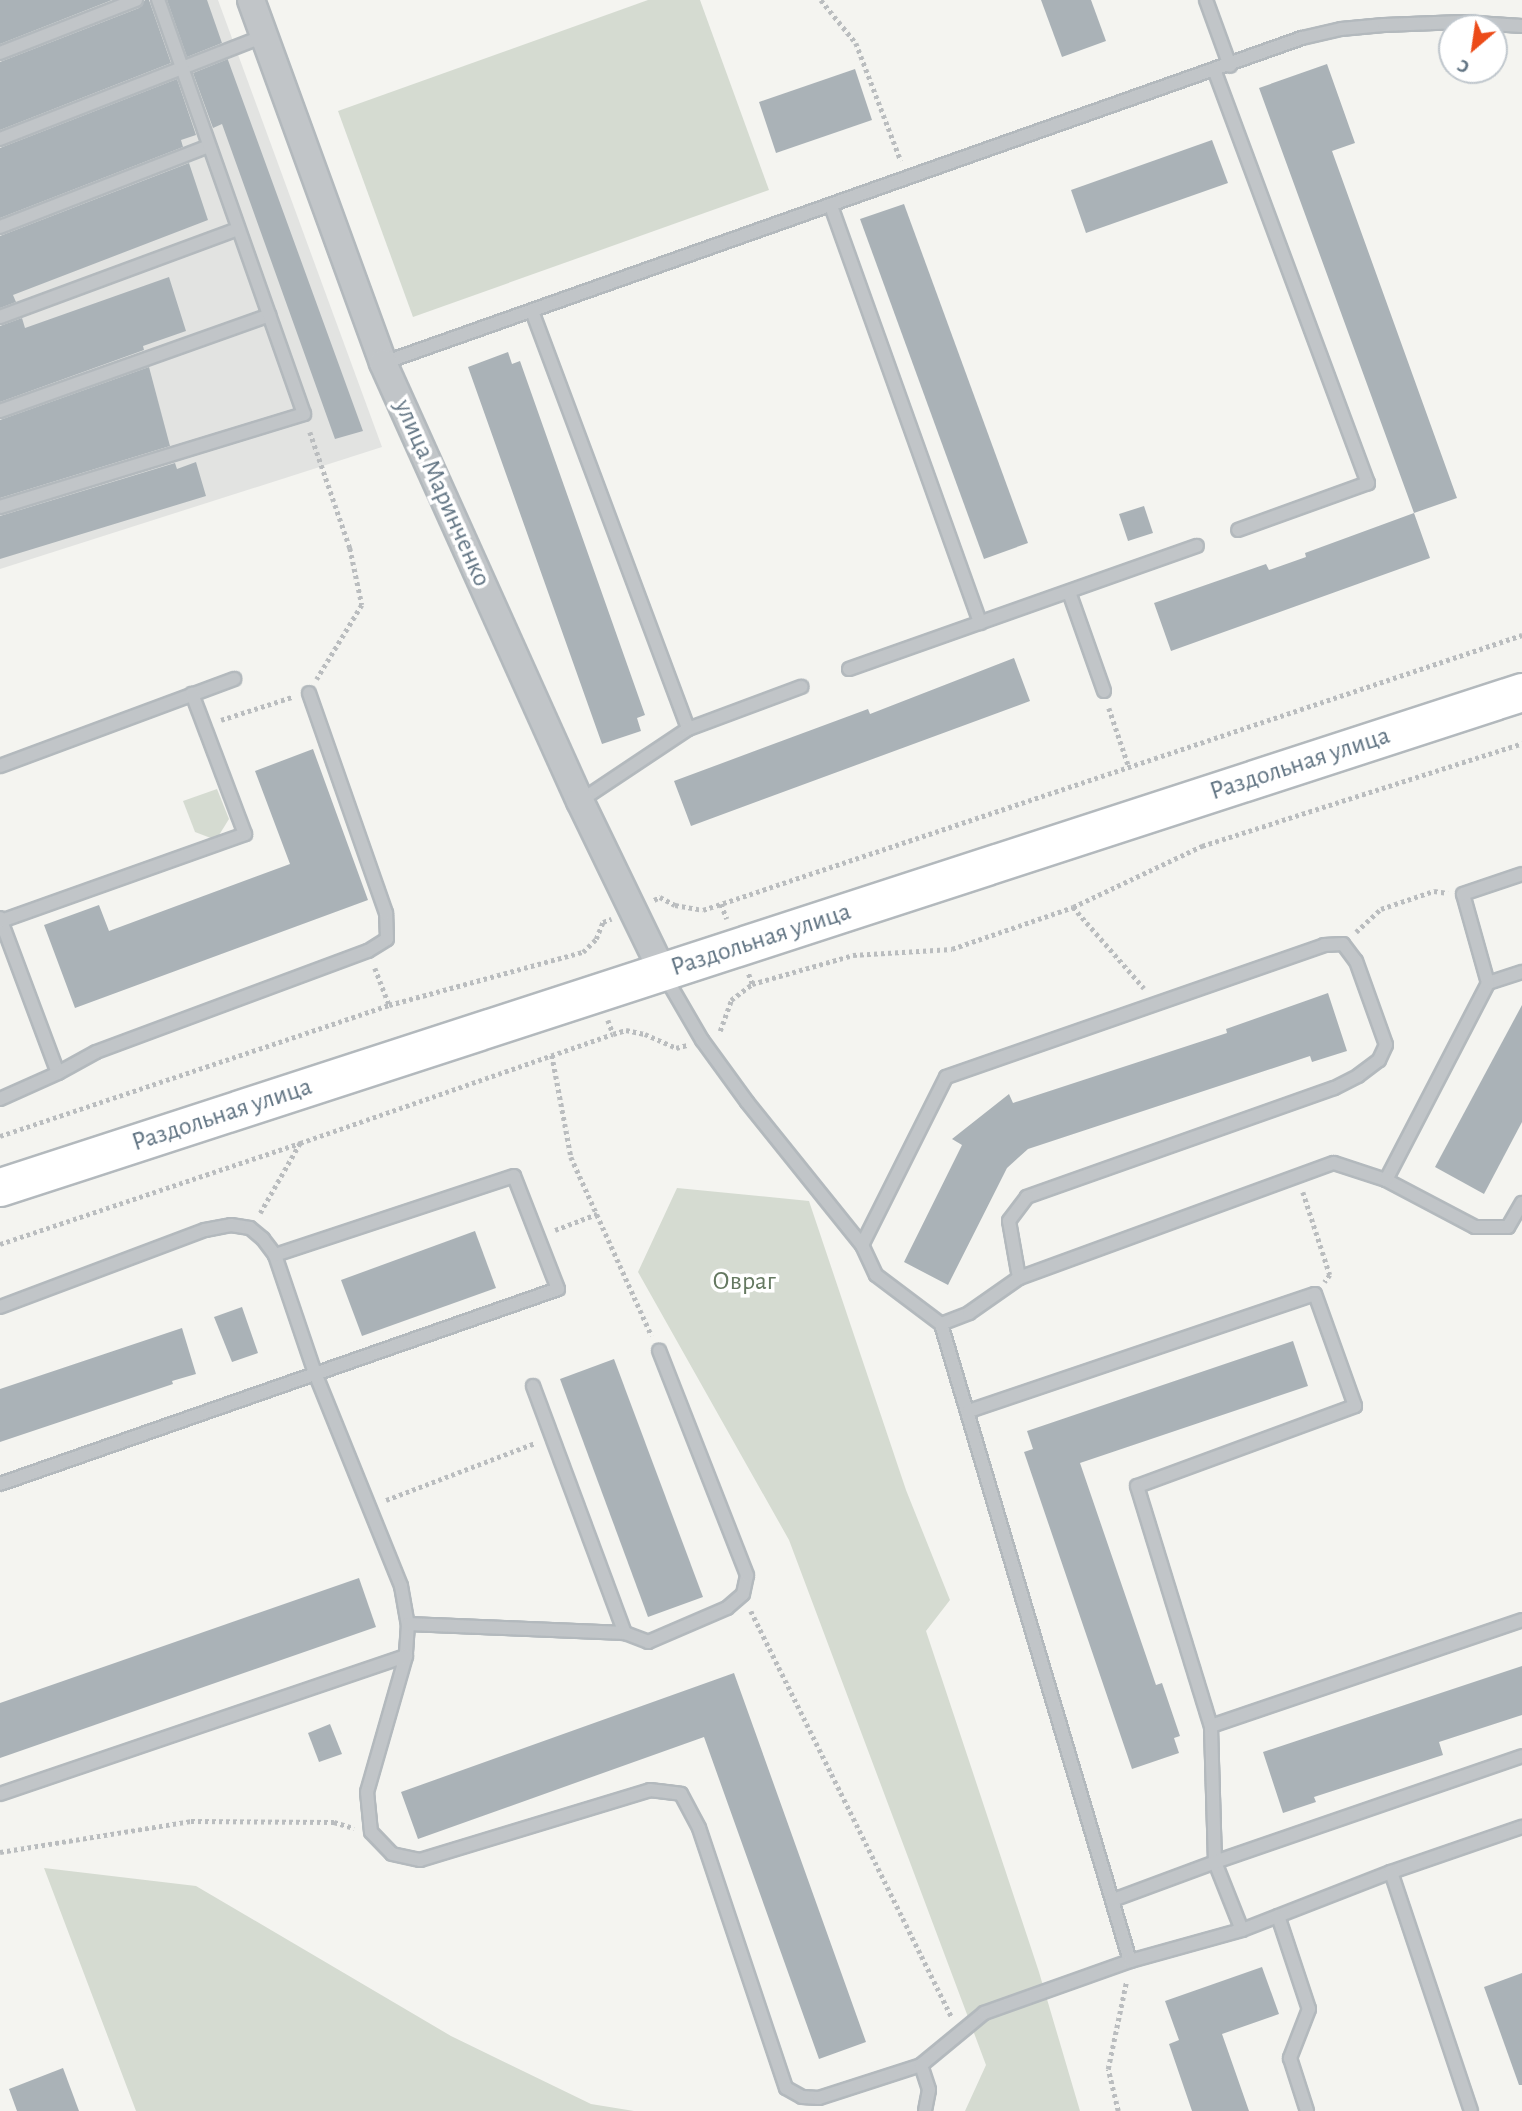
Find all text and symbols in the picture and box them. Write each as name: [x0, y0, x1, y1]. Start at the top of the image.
north arrow: [1438, 14, 1508, 84]
text: С: [1454, 55, 1473, 77]
street label: улица Маринченко: [387, 395, 497, 591]
street label: Раздольная улица: [1206, 720, 1394, 808]
street label: Раздольная улица: [667, 896, 855, 984]
street label: Раздольная улица: [128, 1071, 316, 1159]
park label: Овраг: [712, 1266, 776, 1298]

